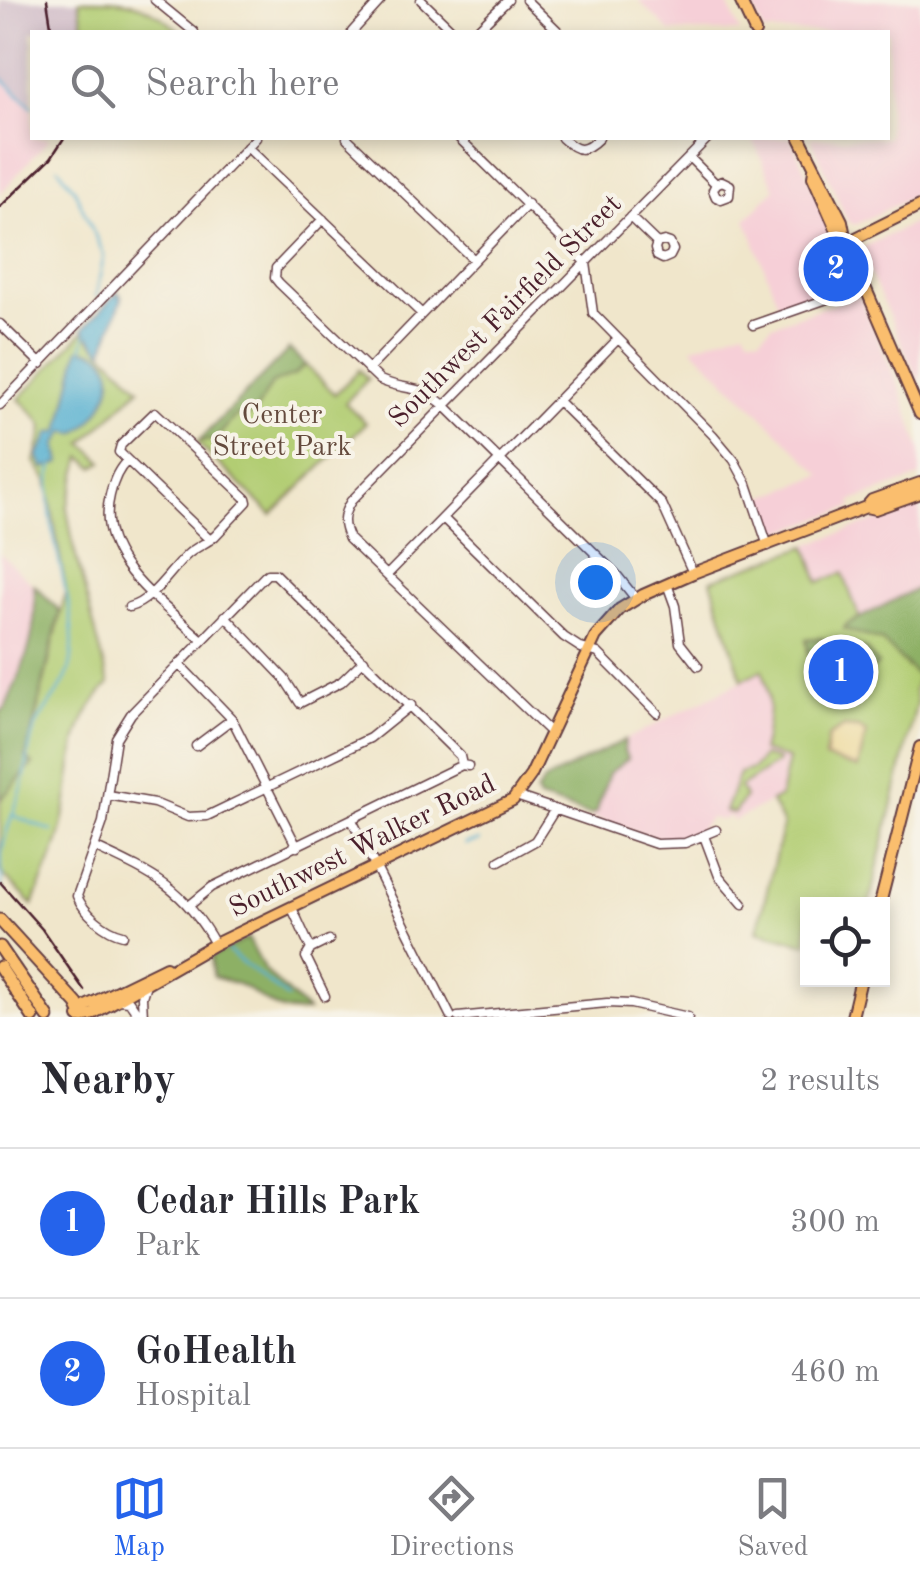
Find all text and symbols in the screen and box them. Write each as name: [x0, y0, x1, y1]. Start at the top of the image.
search box: [30, 30, 890, 140]
icon: search: [65, 58, 120, 113]
text: Search here: [145, 66, 340, 104]
street label: Southwest Fairfield Street: [384, 190, 628, 434]
pin: 2: [804, 232, 868, 306]
park label: Center Street Park: [212, 402, 352, 462]
your location: [570, 557, 621, 608]
pin: 1: [808, 634, 874, 710]
street label: Southwest Walker Road: [225, 770, 501, 924]
map controls: [800, 897, 890, 987]
button: locate: [800, 897, 890, 987]
text: Nearby: [40, 1061, 176, 1103]
text: 2 results: [760, 1066, 880, 1098]
text: Cedar Hills Park: [135, 1184, 420, 1222]
text: 1: [63, 1207, 82, 1239]
text: 300 m: [790, 1207, 880, 1239]
text: Park: [135, 1231, 201, 1263]
text: GoHealth: [135, 1334, 297, 1372]
text: 2: [63, 1357, 82, 1389]
text: 460 m: [790, 1357, 880, 1389]
text: Hospital: [135, 1381, 251, 1413]
tab: Map: [112, 1471, 167, 1566]
tab: Directions: [390, 1471, 514, 1566]
tab: Saved: [737, 1471, 808, 1566]

